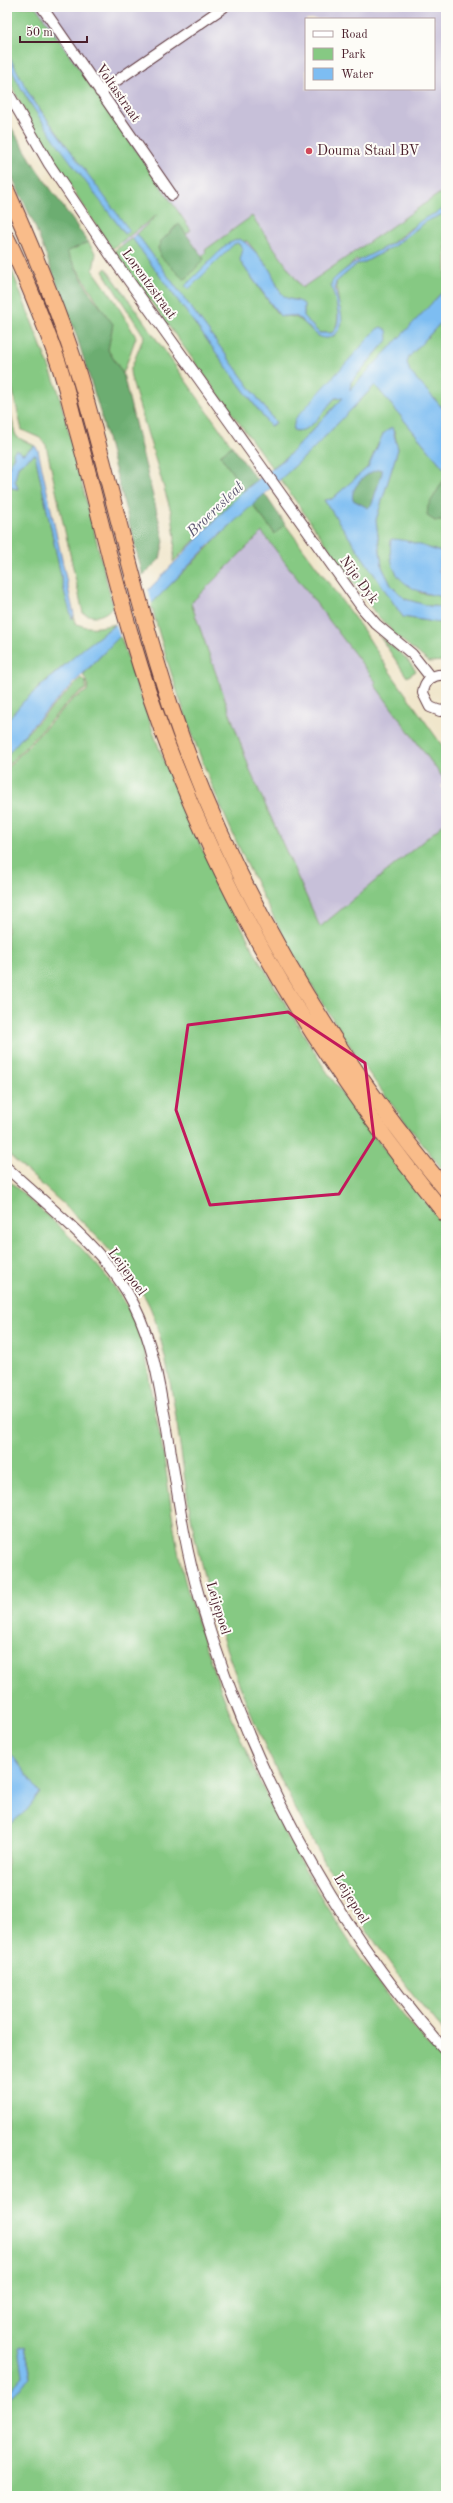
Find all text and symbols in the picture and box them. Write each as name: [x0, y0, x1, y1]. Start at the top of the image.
scale bar: [20, 18, 87, 44]
legend: [305, 18, 435, 90]
text: 50 m: [26, 26, 53, 39]
text: Road: [341, 29, 368, 41]
text: Park: [341, 49, 366, 61]
street label: Voltastraat: [93, 61, 143, 125]
text: Water: [341, 69, 374, 81]
place label: Douma Staal BV: [317, 144, 420, 158]
marker: Douma Staal BV: [304, 146, 314, 156]
street label: Lorentzstraat: [119, 246, 179, 322]
water label: Broeresleat: [184, 479, 247, 541]
street label: Nije Dyk: [337, 554, 381, 606]
street label: Leijepoel: [105, 1246, 149, 1299]
street label: Leijepoel: [203, 1580, 233, 1637]
street label: Leijepoel: [331, 1872, 371, 1926]

